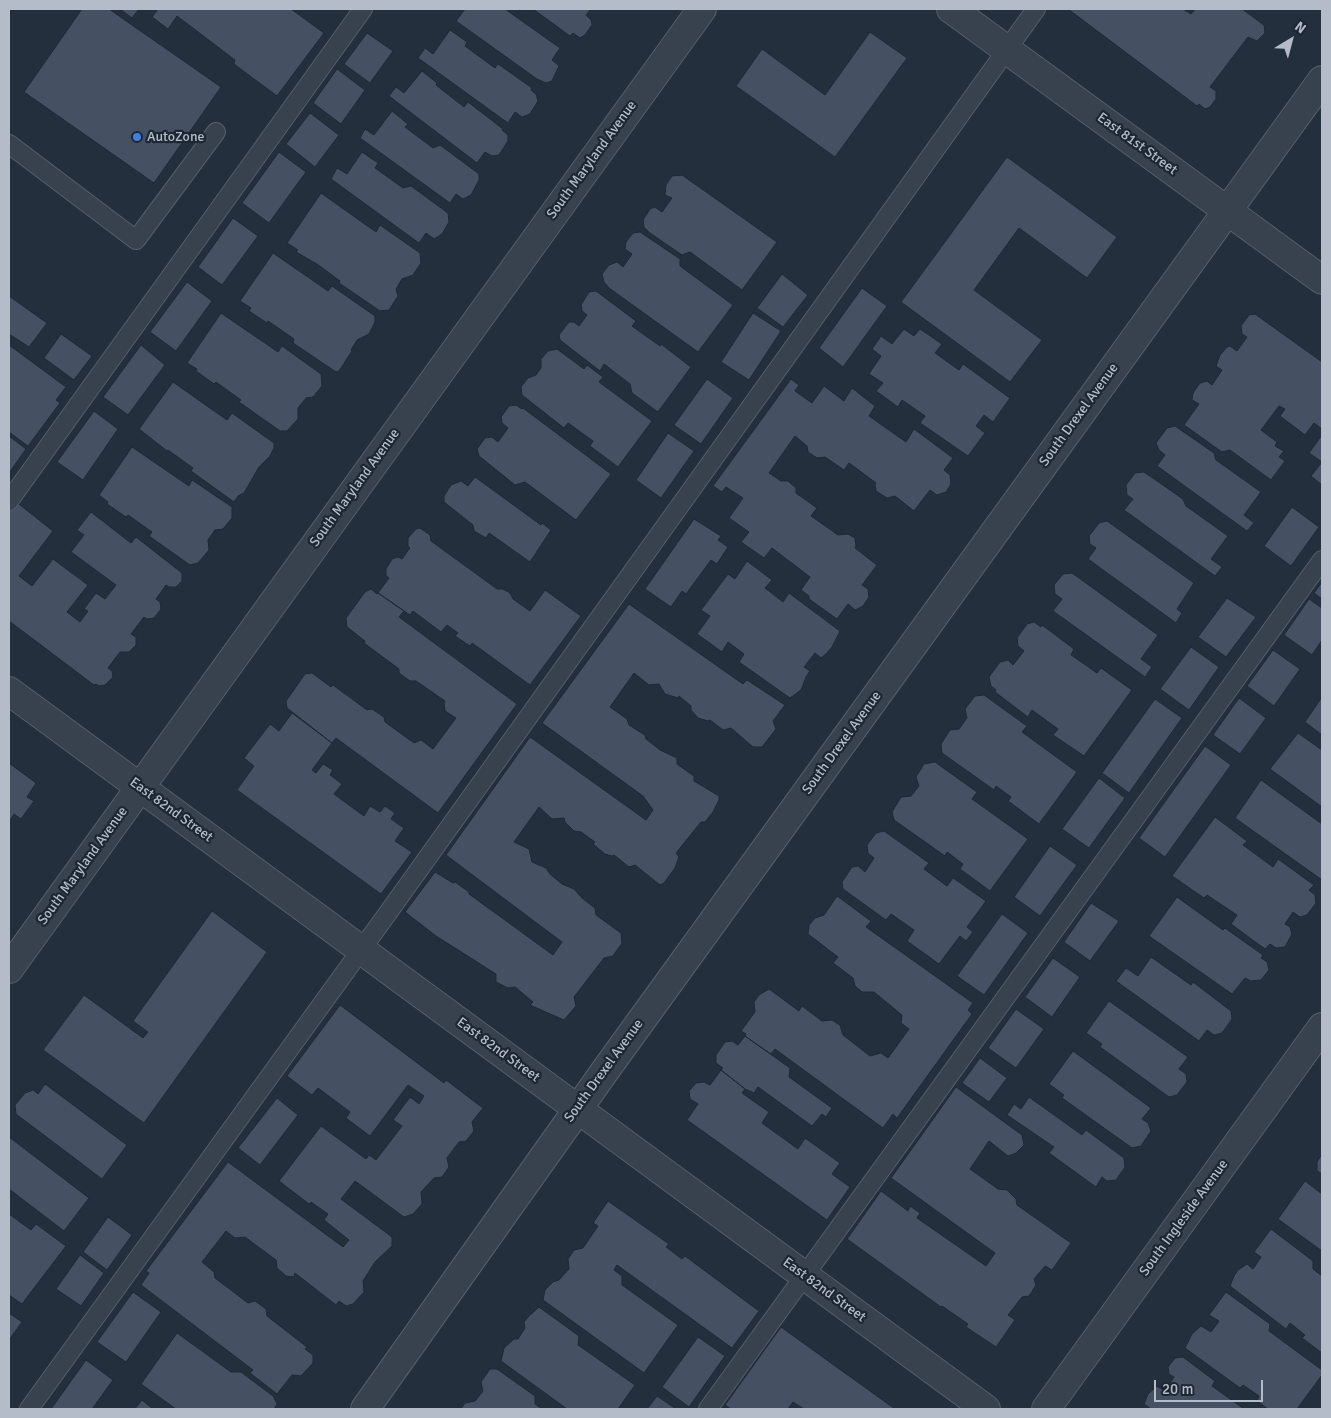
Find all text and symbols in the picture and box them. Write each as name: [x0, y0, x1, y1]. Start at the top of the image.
north arrow: [1266, 15, 1316, 65]
text: N: [1291, 18, 1309, 37]
street label: South Maryland Avenue: [543, 98, 641, 222]
street label: East 81st Street: [1094, 109, 1180, 179]
place label: AutoZone: [147, 129, 205, 145]
marker: AutoZone: [131, 131, 143, 143]
street label: South Drexel Avenue: [1036, 360, 1122, 470]
street label: South Maryland Avenue: [306, 426, 404, 550]
street label: South Drexel Avenue: [799, 688, 885, 798]
street label: East 82nd Street: [126, 774, 216, 846]
street label: South Maryland Avenue: [34, 804, 132, 928]
street label: East 82nd Street: [453, 1014, 543, 1086]
street label: South Drexel Avenue: [561, 1016, 647, 1126]
street label: South Ingleside Avenue: [1136, 1157, 1232, 1279]
street label: East 82nd Street: [779, 1254, 869, 1326]
scale bar: [1156, 1370, 1265, 1402]
text: 20 m: [1162, 1380, 1193, 1398]

